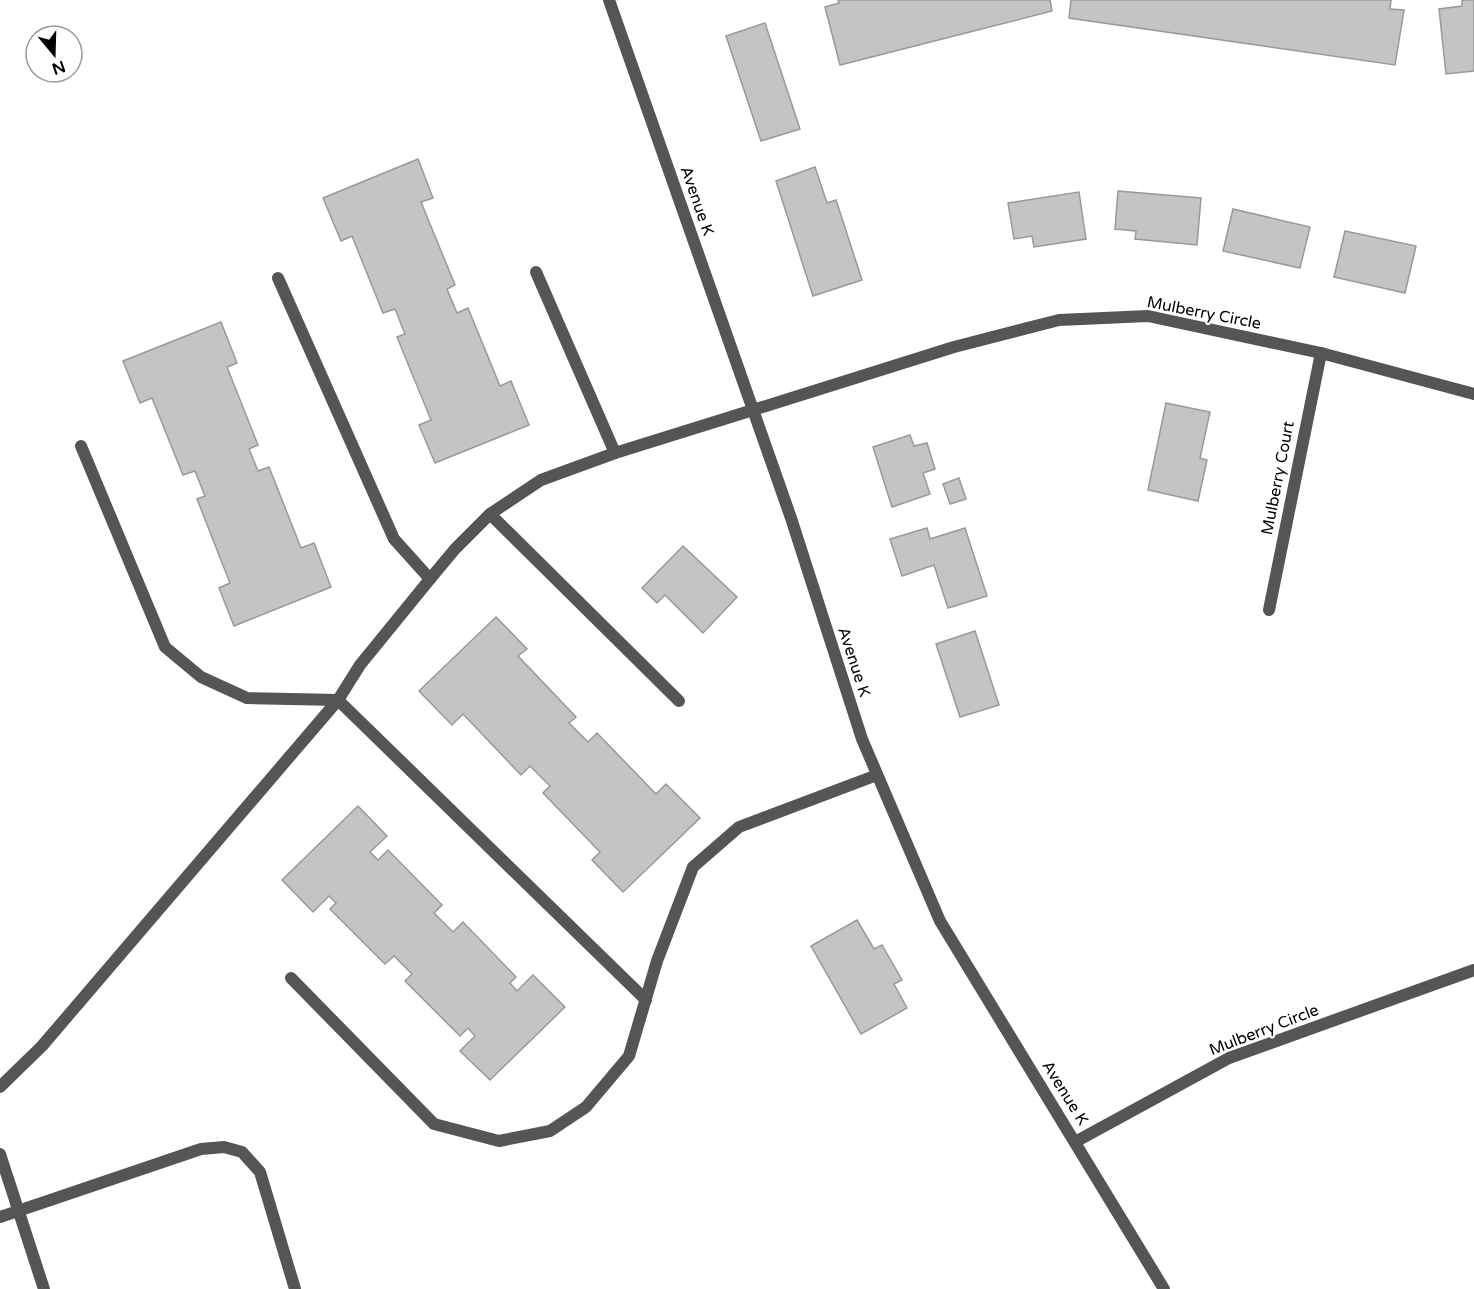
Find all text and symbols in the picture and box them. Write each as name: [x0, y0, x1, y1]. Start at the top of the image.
north arrow: [24, 24, 84, 84]
text: N: [49, 56, 68, 79]
street label: Avenue K: [676, 164, 718, 239]
street label: Mulberry Circle: [1145, 292, 1263, 334]
street label: Mulberry Court: [1257, 419, 1299, 537]
street label: Avenue K: [833, 625, 875, 700]
street label: Mulberry Circle: [1206, 1000, 1322, 1060]
street label: Avenue K: [1037, 1057, 1093, 1129]

